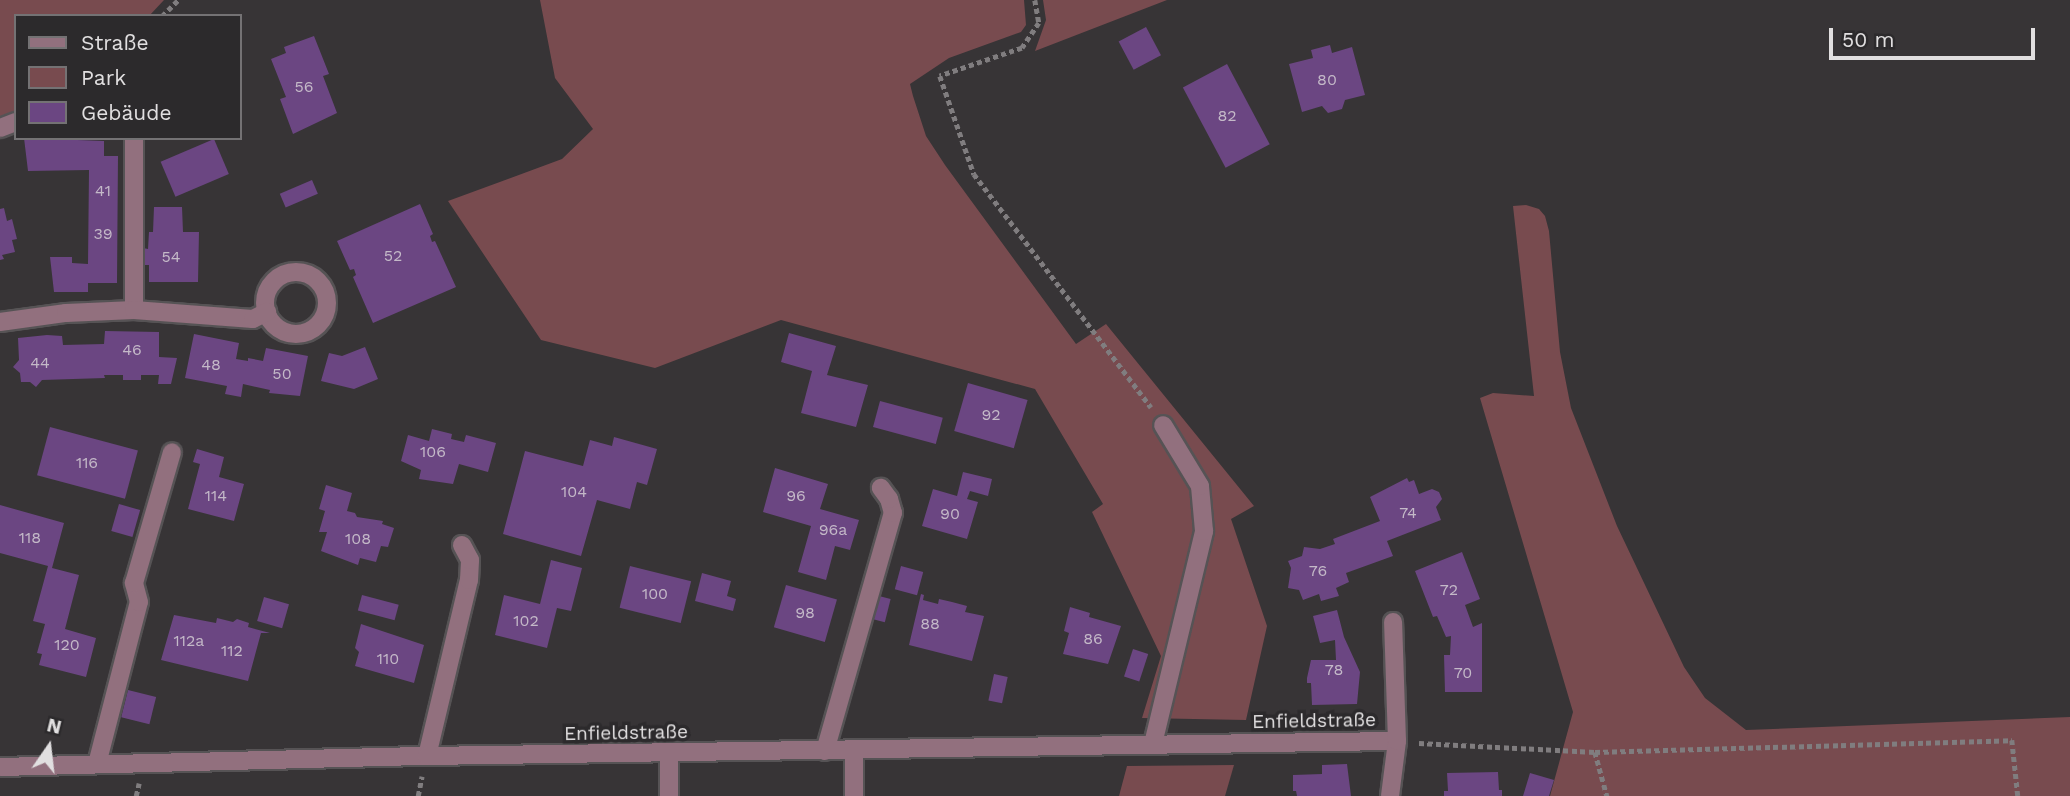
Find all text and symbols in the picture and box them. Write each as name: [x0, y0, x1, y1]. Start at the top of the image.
legend: [14, 14, 242, 140]
scale bar: [1832, 14, 2038, 58]
text: 50 m: [1842, 27, 1894, 52]
text: Straße: [81, 30, 149, 55]
text: Park: [81, 65, 126, 90]
house number: 80: [1317, 70, 1337, 90]
house number: 56: [294, 77, 314, 97]
text: Gebäude: [81, 100, 172, 125]
house number: 82: [1217, 106, 1237, 126]
house number: 41: [95, 181, 111, 201]
house number: 39: [93, 224, 113, 244]
house number: 52: [384, 246, 402, 266]
house number: 54: [161, 247, 181, 267]
house number: 46: [122, 340, 142, 360]
house number: 44: [30, 353, 50, 373]
house number: 48: [201, 355, 221, 375]
house number: 50: [272, 364, 292, 384]
house number: 92: [981, 405, 1001, 425]
house number: 106: [420, 442, 446, 462]
house number: 116: [76, 453, 98, 473]
house number: 104: [561, 482, 587, 502]
house number: 114: [205, 486, 227, 506]
house number: 96: [786, 486, 806, 506]
house number: 74: [1399, 503, 1417, 523]
house number: 90: [940, 504, 960, 524]
house number: 96a: [819, 520, 847, 540]
house number: 118: [19, 528, 41, 548]
house number: 108: [345, 529, 371, 549]
house number: 76: [1309, 561, 1327, 581]
house number: 72: [1440, 580, 1458, 600]
house number: 100: [642, 584, 668, 604]
house number: 98: [795, 603, 815, 623]
house number: 102: [513, 611, 539, 631]
house number: 88: [920, 614, 940, 634]
house number: 86: [1083, 629, 1103, 649]
house number: 112a: [174, 631, 204, 651]
house number: 120: [54, 635, 80, 655]
house number: 112: [221, 641, 243, 661]
house number: 110: [377, 649, 399, 669]
house number: 78: [1325, 660, 1343, 680]
house number: 70: [1454, 663, 1472, 683]
street label: Enfieldstraße: [1252, 709, 1376, 733]
north arrow: [14, 712, 84, 782]
text: N: [45, 713, 64, 739]
street label: Enfieldstraße: [564, 721, 688, 745]

